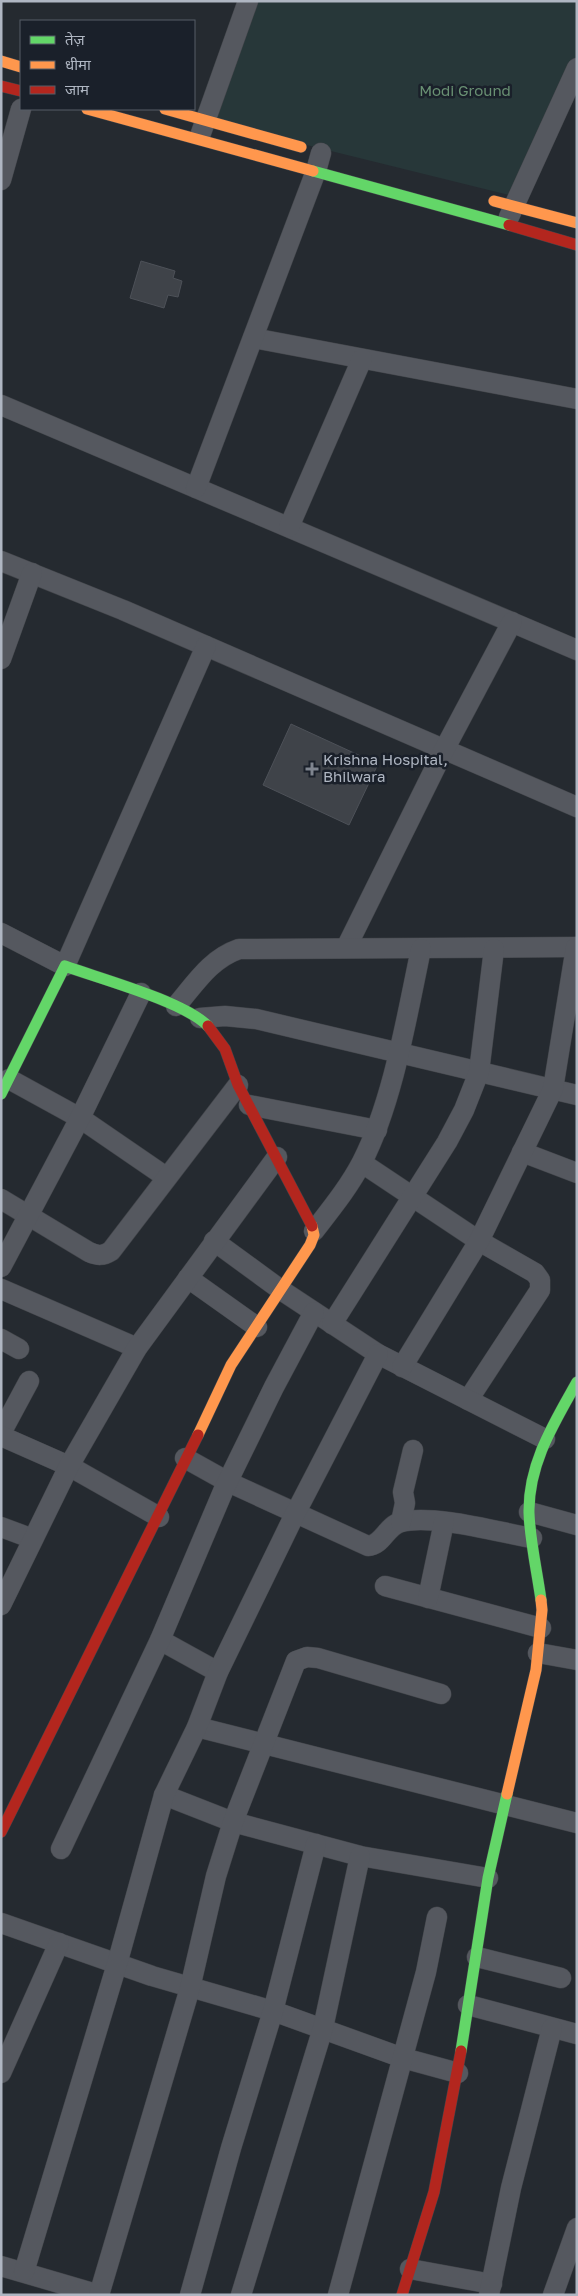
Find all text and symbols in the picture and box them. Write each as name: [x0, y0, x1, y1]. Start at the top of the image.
legend: [20, 20, 195, 110]
text: तेज़: [65, 30, 86, 48]
text: धीमा: [65, 55, 92, 73]
text: जाम: [65, 80, 90, 98]
park label: Modi Ground: [419, 81, 511, 99]
place label: Krishna Hospital, Bhilwara: [323, 750, 448, 785]
marker: Krishna Hospital, Bhilwara: [305, 762, 319, 776]

